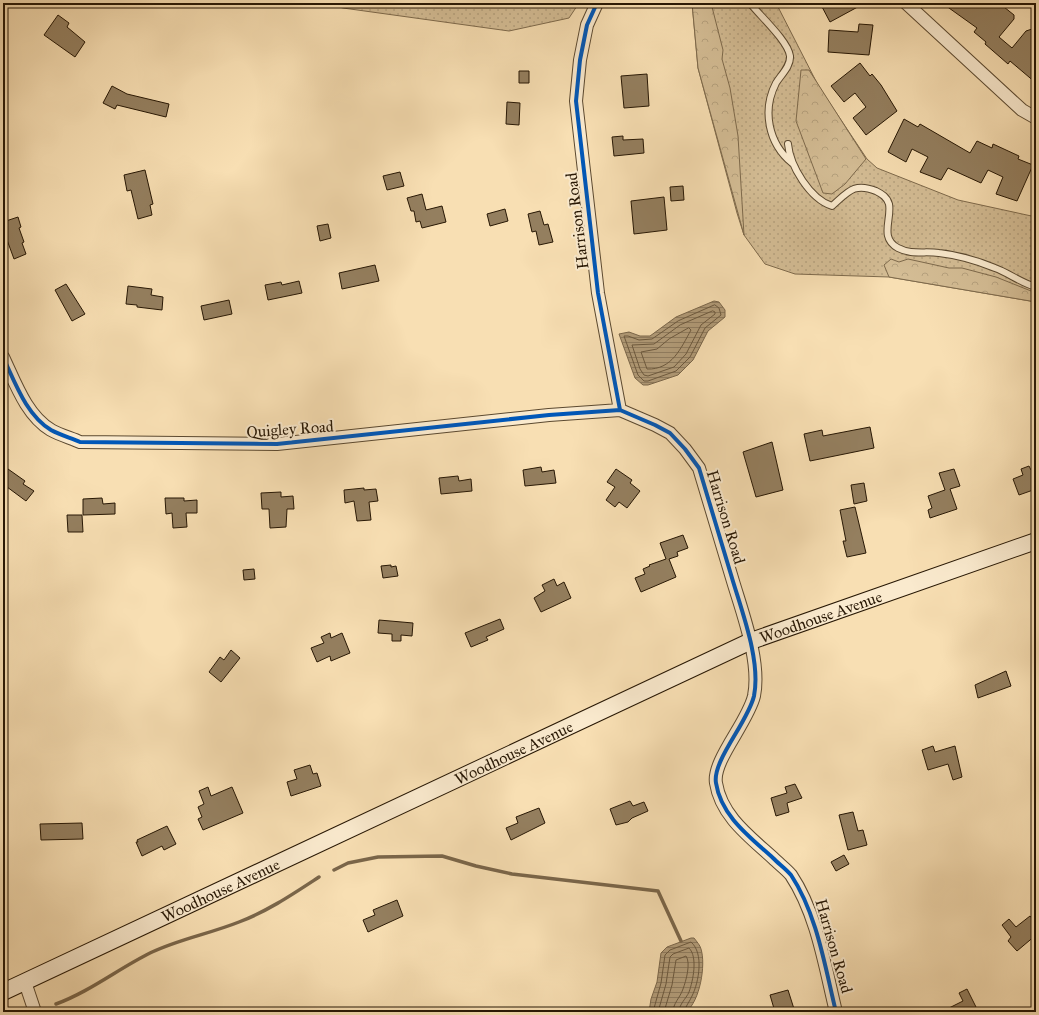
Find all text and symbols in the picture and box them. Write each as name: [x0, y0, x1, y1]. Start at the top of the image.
street label: Harrison Road: [562, 172, 592, 270]
street label: Quigley Road: [246, 416, 334, 443]
street label: Harrison Road: [703, 468, 749, 566]
street label: Woodhouse Avenue: [757, 586, 885, 647]
street label: Woodhouse Avenue: [451, 716, 576, 788]
street label: Woodhouse Avenue: [158, 854, 283, 926]
street label: Harrison Road: [811, 897, 857, 995]

